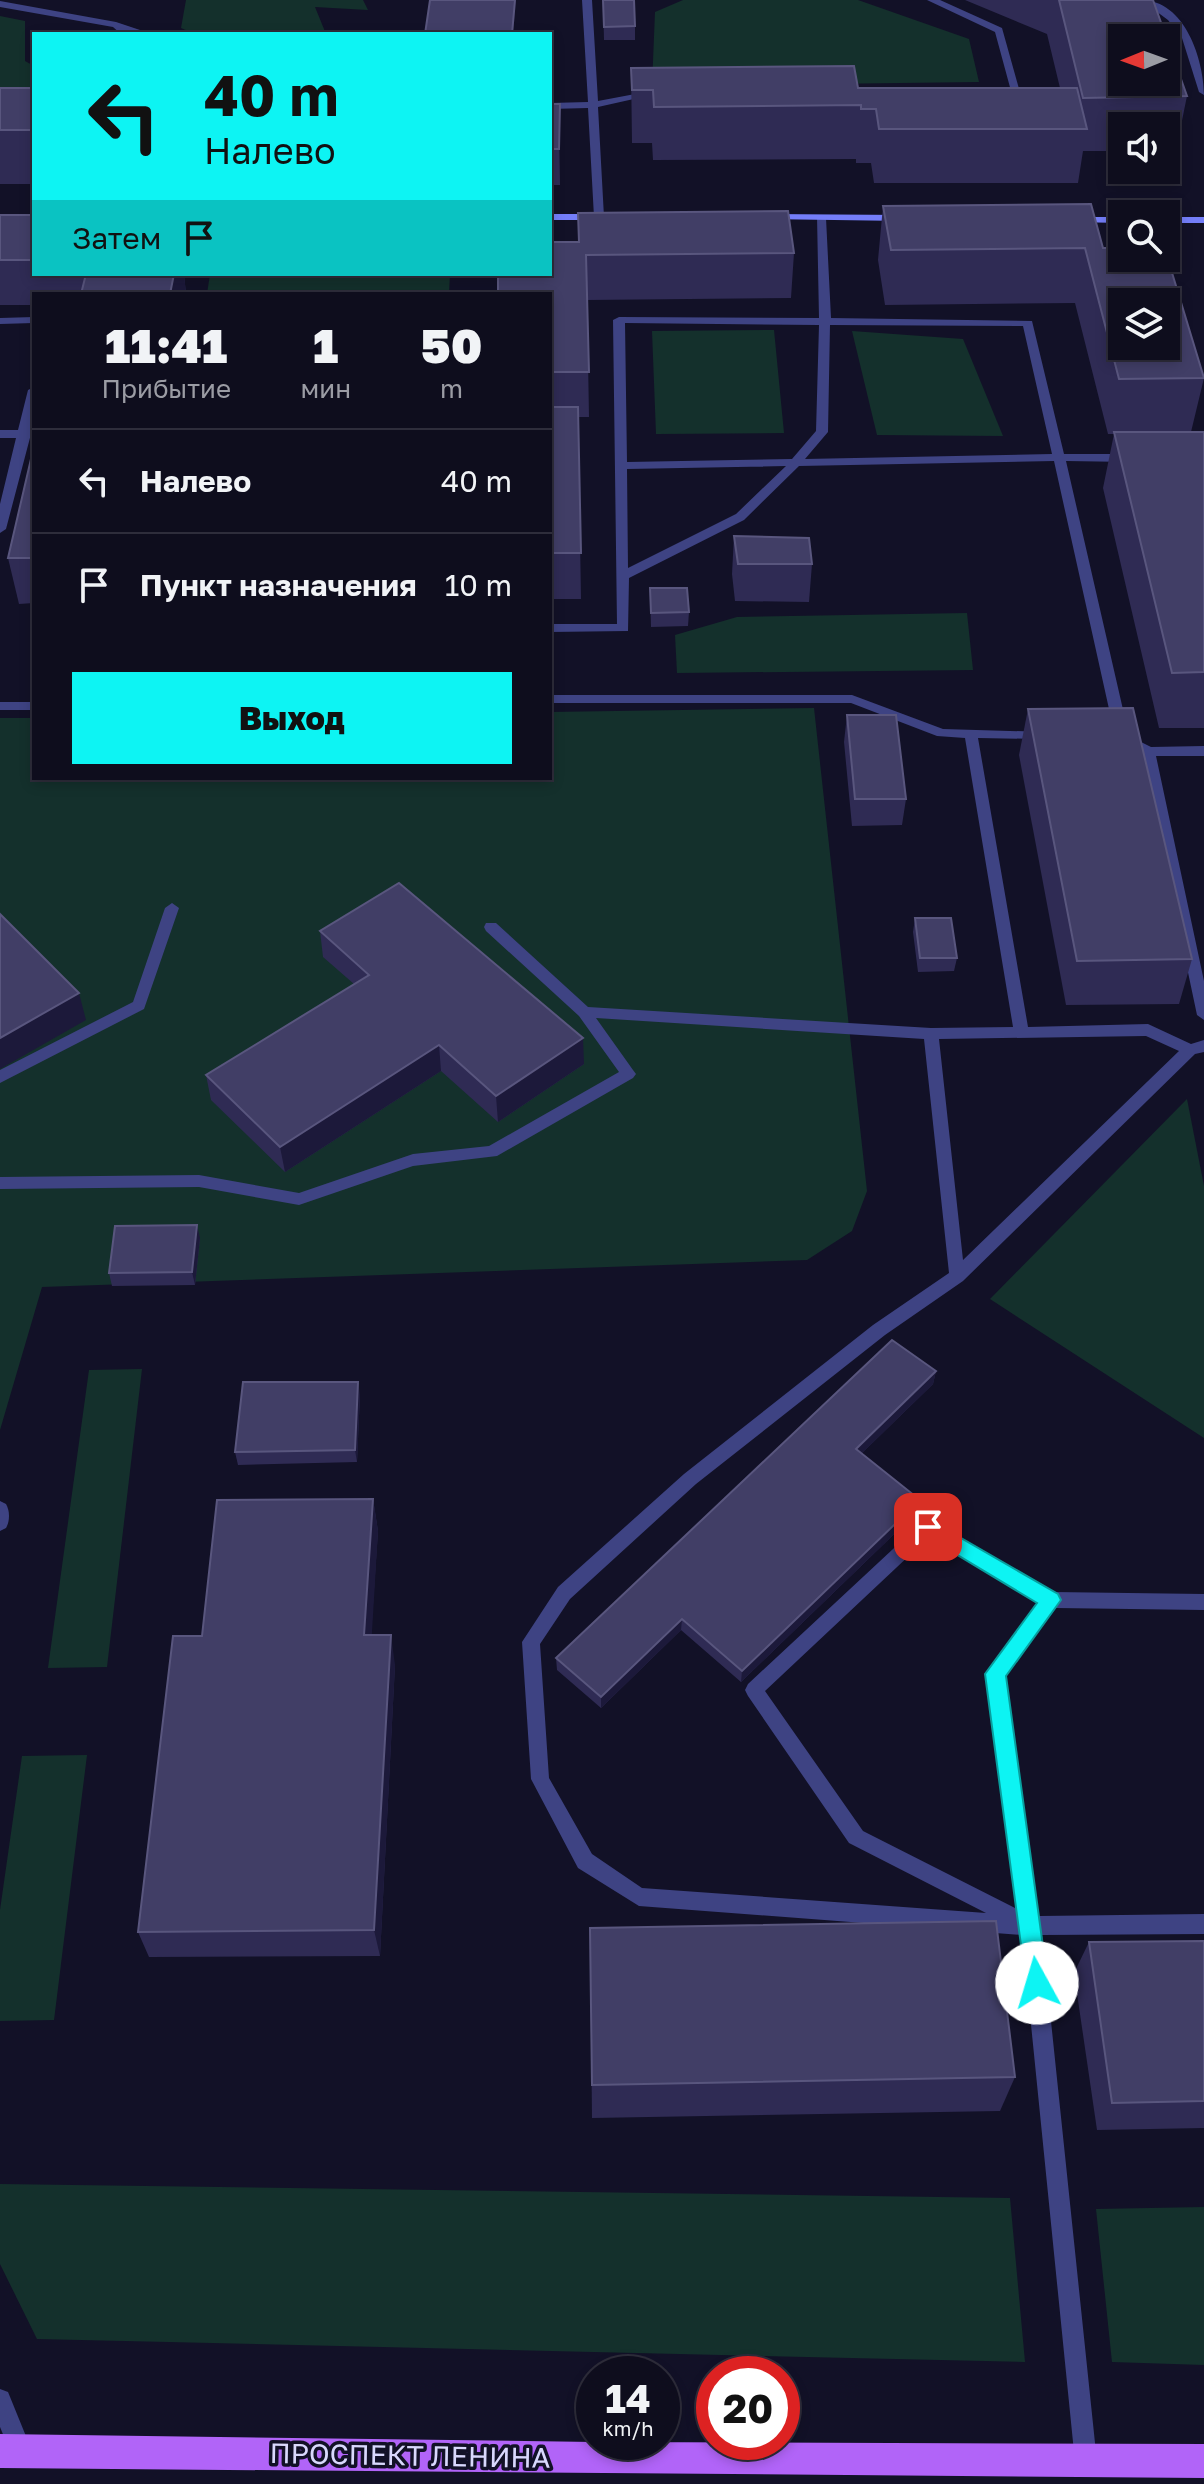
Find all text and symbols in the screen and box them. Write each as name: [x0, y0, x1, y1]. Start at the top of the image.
north arrow: [1108, 24, 1180, 96]
map controls: [1108, 24, 1180, 360]
text: 40 m: [204, 61, 338, 128]
icon: left: [72, 64, 176, 168]
button: sound: [1108, 112, 1180, 184]
text: Налево: [204, 129, 336, 172]
button: search: [1108, 200, 1180, 272]
icon: arrive: [177, 216, 221, 260]
text: Затем: [72, 220, 161, 256]
button: layers: [1108, 288, 1180, 360]
text: 11:41: [105, 316, 227, 374]
text: 1: [313, 316, 338, 374]
text: 50: [421, 316, 482, 374]
text: Прибытие: [102, 373, 231, 404]
text: мин: [301, 373, 351, 404]
text: m: [440, 373, 463, 404]
icon: left: [72, 459, 116, 503]
text: Налево: [140, 463, 251, 499]
text: 40 m: [441, 463, 512, 499]
icon: arrive: [72, 563, 116, 607]
text: Пункт назначения: [140, 567, 417, 603]
text: 10 m: [445, 567, 512, 603]
button: Выход: [72, 672, 512, 764]
pin: [894, 1493, 962, 1561]
icon: arrive: [906, 1505, 950, 1549]
position arrow: [995, 1941, 1079, 2025]
speed limit sign: 20: [696, 2356, 800, 2460]
text: 14: [605, 2374, 651, 2422]
text: km/h: [603, 2416, 653, 2440]
street label: ПРОСПЕКТ ЛЕНИНА: [269, 2436, 551, 2474]

